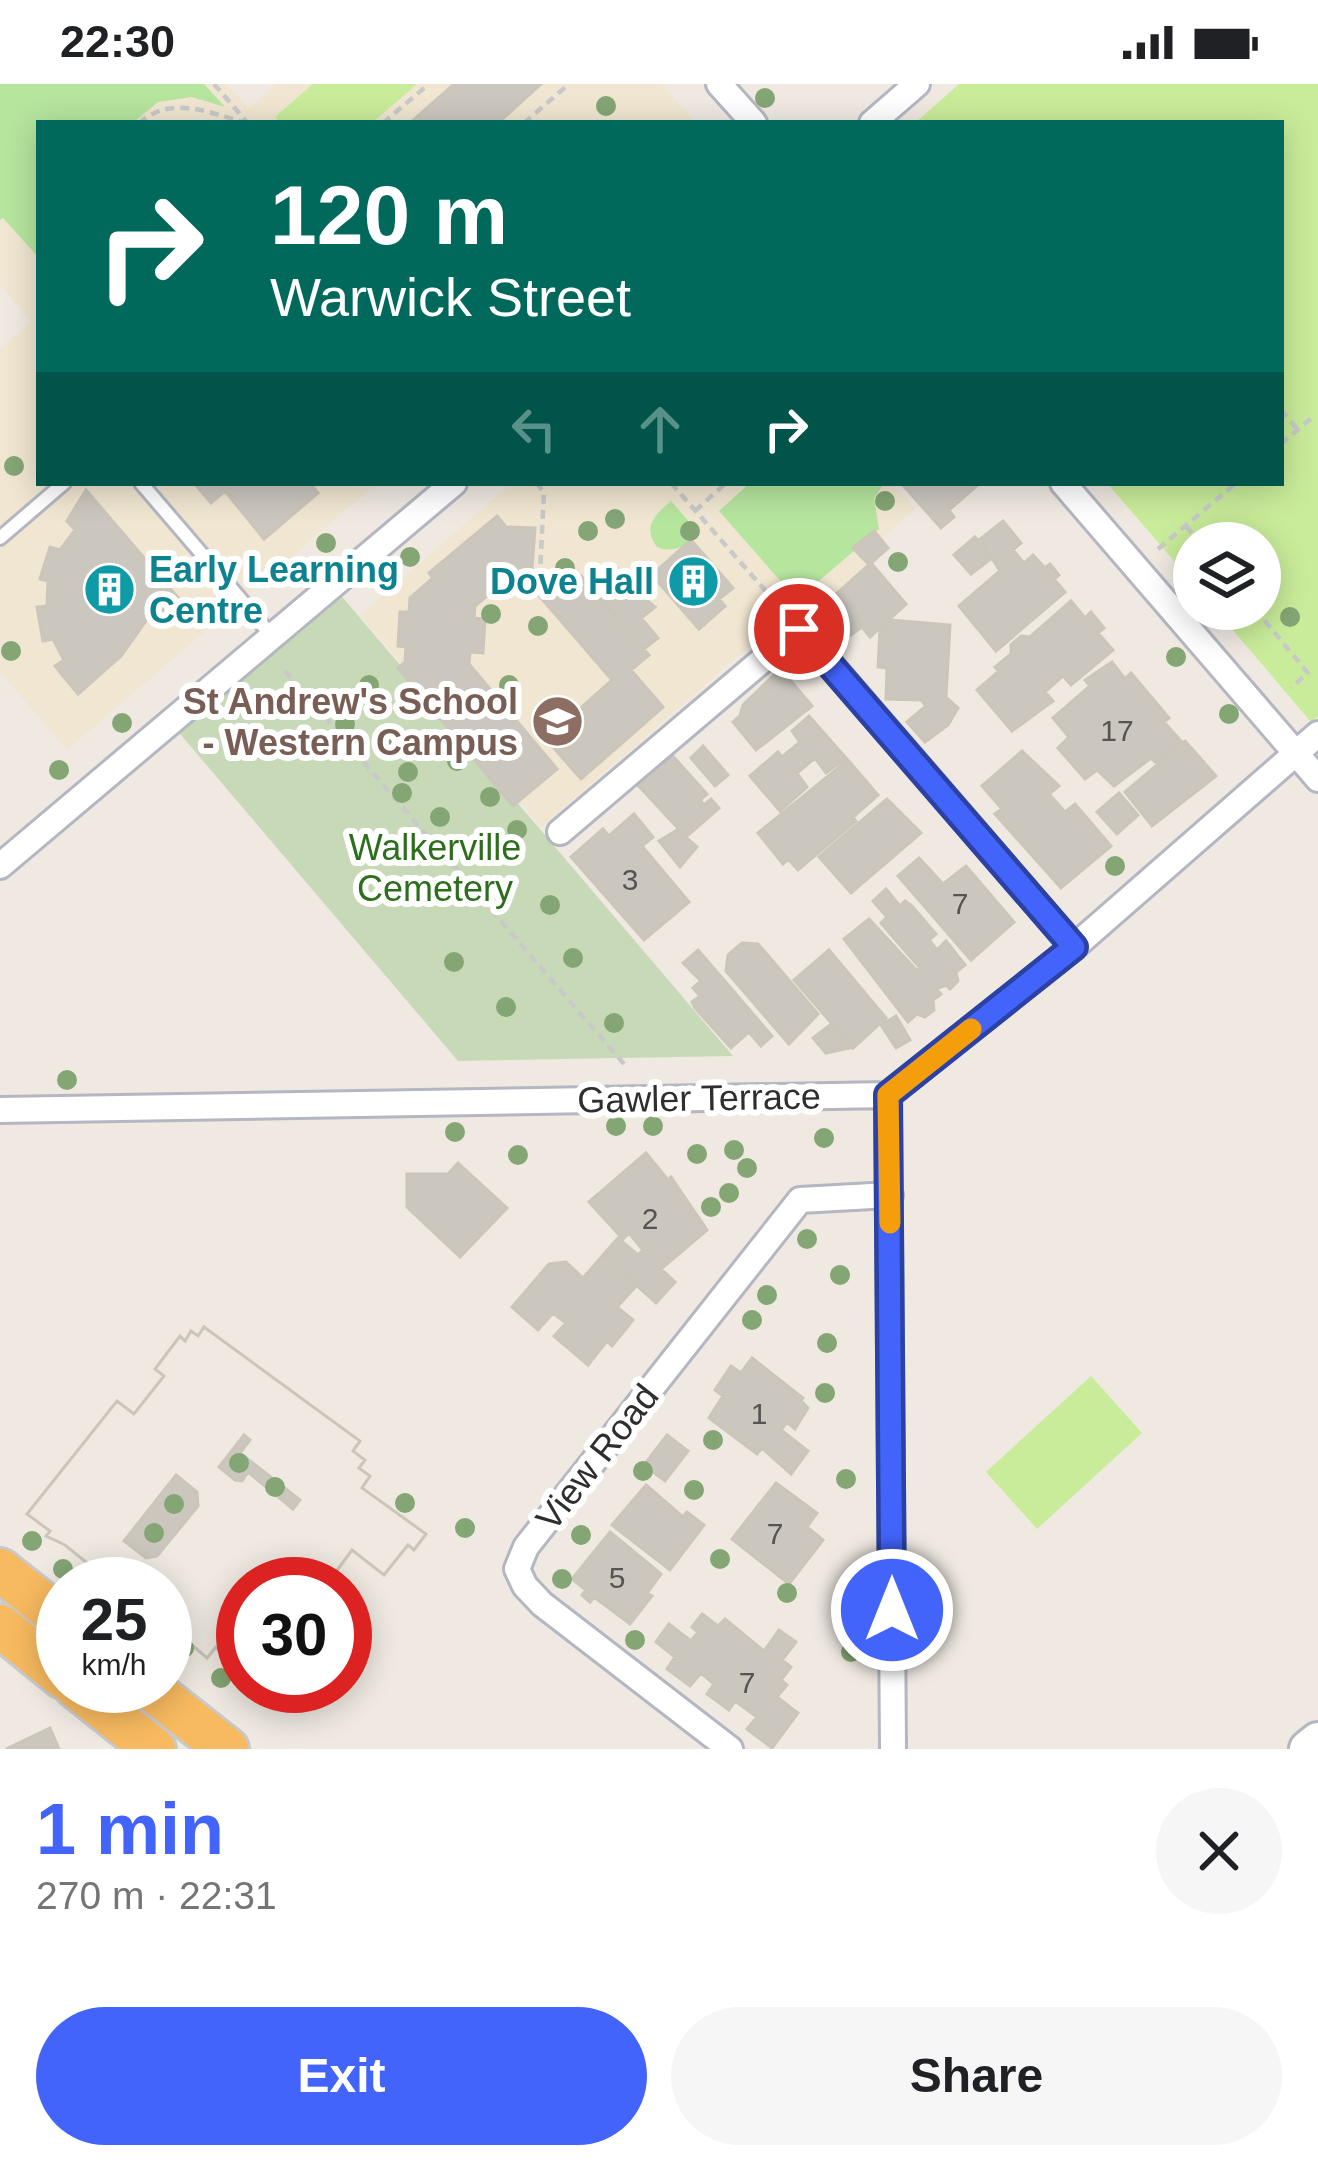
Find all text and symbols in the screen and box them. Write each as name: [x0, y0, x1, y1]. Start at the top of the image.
text: 22:30: [60, 16, 175, 67]
icon: right: [72, 168, 228, 324]
text: 120 m: [270, 168, 508, 262]
text: Warwick Street: [270, 267, 631, 327]
icon: left: [501, 396, 567, 462]
icon: ahead: [627, 396, 693, 462]
icon: right: [753, 396, 819, 462]
map controls: [1173, 522, 1281, 630]
button: layers: [1173, 522, 1281, 630]
place label: Early Learning Centre: [149, 549, 399, 631]
building icon: Dove Hall: [665, 553, 721, 609]
place label: Dove Hall: [490, 561, 654, 602]
building icon: Early Learning Centre: [82, 562, 138, 618]
pin: [748, 578, 850, 680]
icon: arrive: [766, 596, 832, 662]
place label: St Andrew's School - Western Campus: [183, 681, 518, 763]
school or university icon: St Andrew's School - Western Campus: [529, 694, 585, 750]
house number: 17: [1100, 714, 1134, 747]
park label: Walkerville Cemetery: [349, 827, 521, 909]
house number: 3: [622, 863, 638, 896]
house number: 7: [952, 887, 968, 920]
street label: Gawler Terrace: [577, 1075, 821, 1121]
house number: 2: [642, 1202, 658, 1235]
street label: View Road: [527, 1376, 667, 1538]
house number: 1: [751, 1397, 767, 1430]
house number: 7: [767, 1517, 783, 1550]
position arrow: [829, 1547, 955, 1673]
speed limit sign: 30: [216, 1557, 372, 1713]
house number: 5: [609, 1561, 625, 1594]
text: 25: [81, 1586, 147, 1653]
text: km/h: [81, 1648, 147, 1681]
house number: 7: [739, 1666, 755, 1699]
button: close: [1156, 1788, 1282, 1914]
text: 1 min: [36, 1789, 224, 1869]
text: 270 m · 22:31: [36, 1874, 277, 1917]
button: Exit: [36, 2007, 647, 2145]
button: Share: [671, 2007, 1282, 2145]

